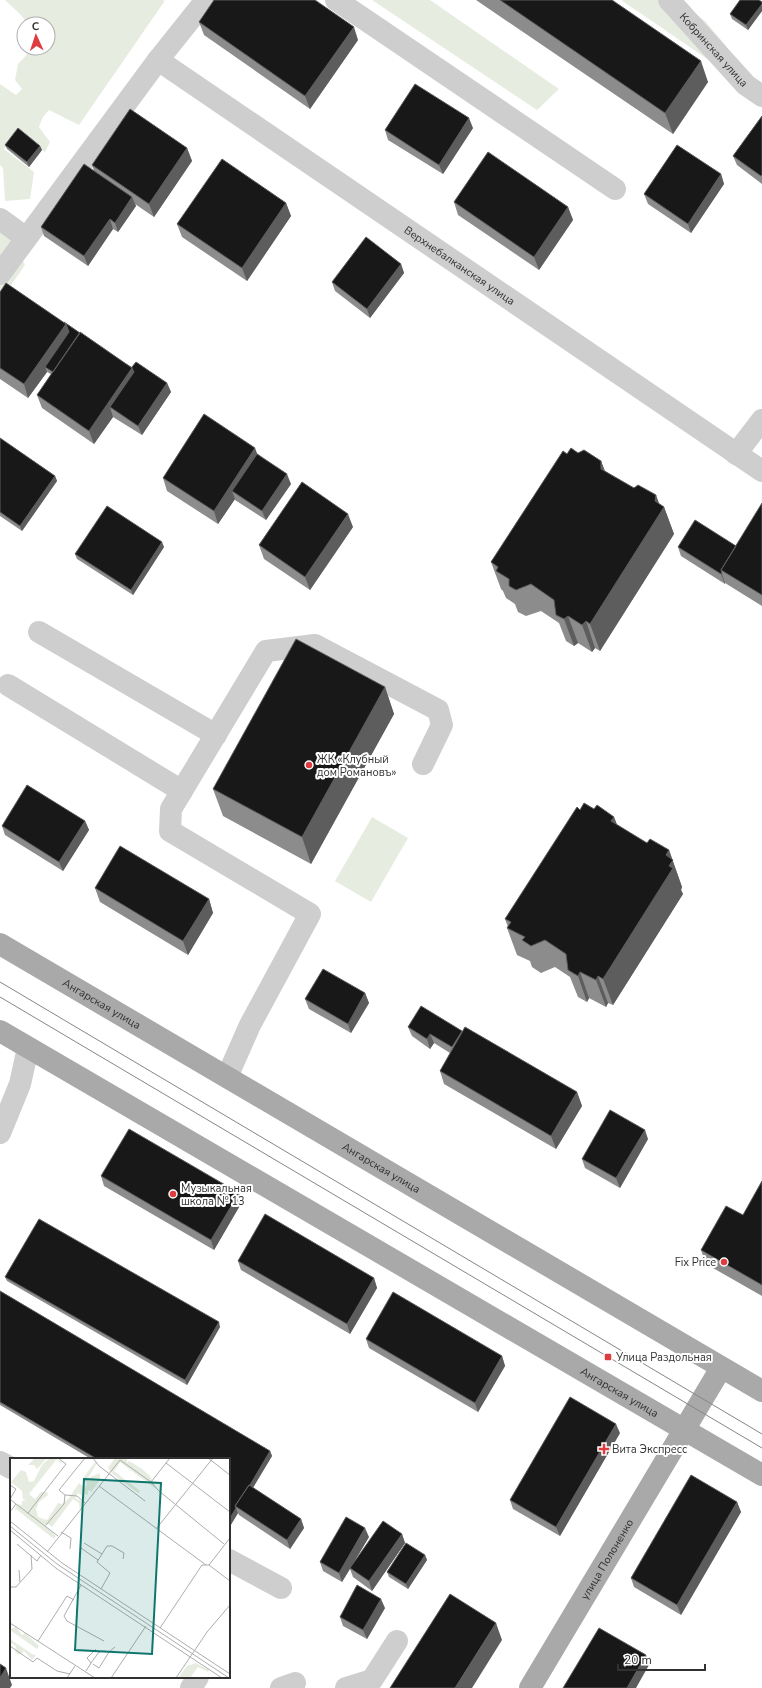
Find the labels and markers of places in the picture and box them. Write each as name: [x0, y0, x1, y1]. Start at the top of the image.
place label: ЖК «Клубный дом Романовъ»: [317, 752, 397, 780]
marker: ЖК «Клубный дом Романовъ»: [304, 760, 314, 770]
place label: Музыкальная школа № 13: [181, 1181, 252, 1209]
marker: Музыкальная школа № 13: [168, 1189, 178, 1199]
place label: Fix Price: [675, 1255, 716, 1270]
marker: Fix Price: [719, 1257, 729, 1267]
place label: Улица Раздольная: [615, 1350, 712, 1365]
marker: Улица Раздольная: [603, 1352, 613, 1362]
place label: Вита Экспресс: [612, 1442, 687, 1457]
marker: Вита Экспресс: [599, 1444, 609, 1454]

